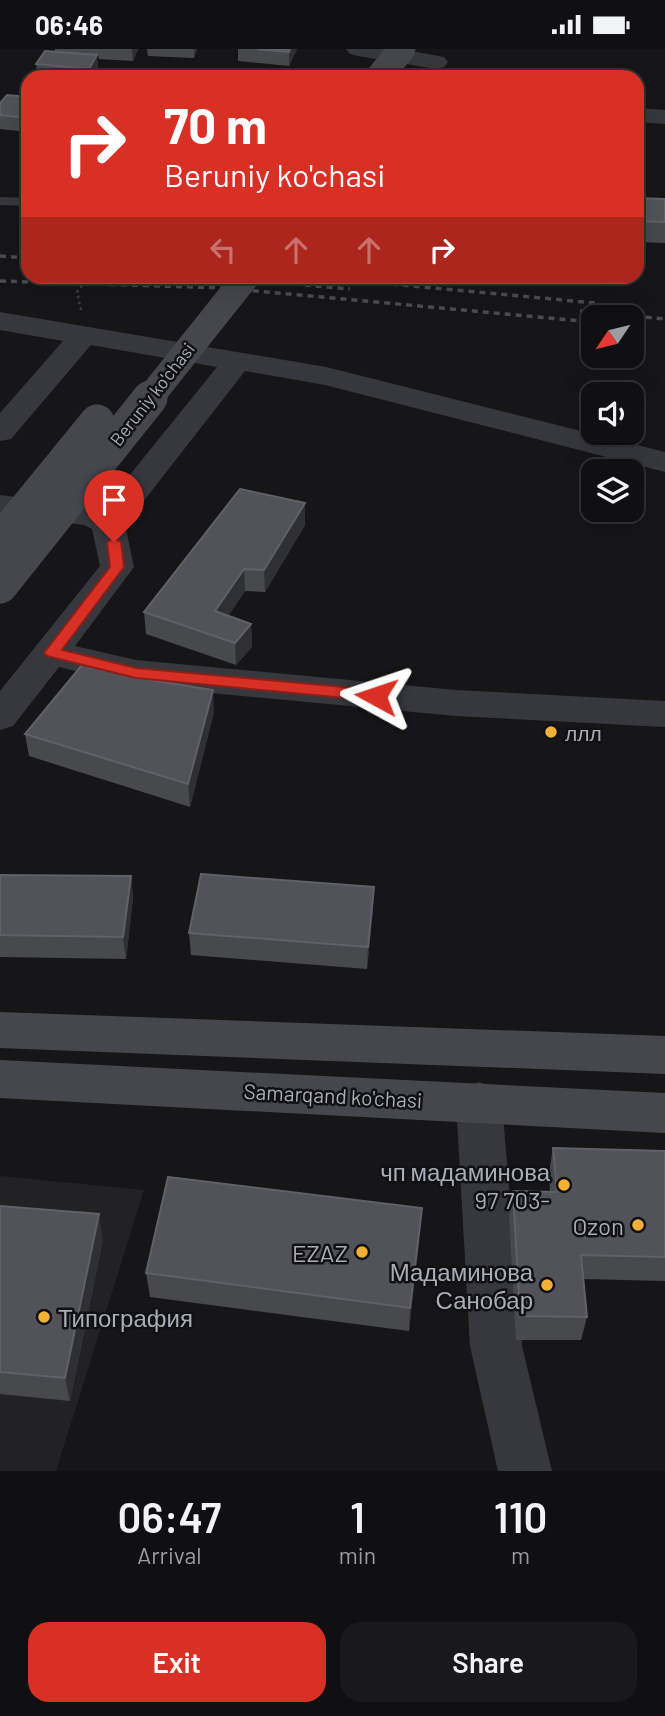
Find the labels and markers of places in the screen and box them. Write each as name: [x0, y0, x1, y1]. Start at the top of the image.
pin: [84, 470, 144, 542]
place label: ллл: [565, 720, 602, 745]
marker: ллл: [543, 724, 559, 740]
place label: чп мадаминова 97 703-: [380, 1157, 551, 1214]
marker: чп мадаминова 97 703-: [556, 1177, 572, 1193]
place label: Ozon: [572, 1211, 624, 1240]
marker: Ozon: [630, 1217, 646, 1233]
place label: EZAZ: [292, 1238, 348, 1267]
marker: EZAZ: [354, 1244, 370, 1260]
place label: Мадаминова Санобар: [390, 1257, 534, 1314]
marker: Мадаминова Санобар: [539, 1277, 555, 1293]
place label: Типография: [58, 1303, 193, 1332]
marker: Типография: [36, 1309, 52, 1325]

